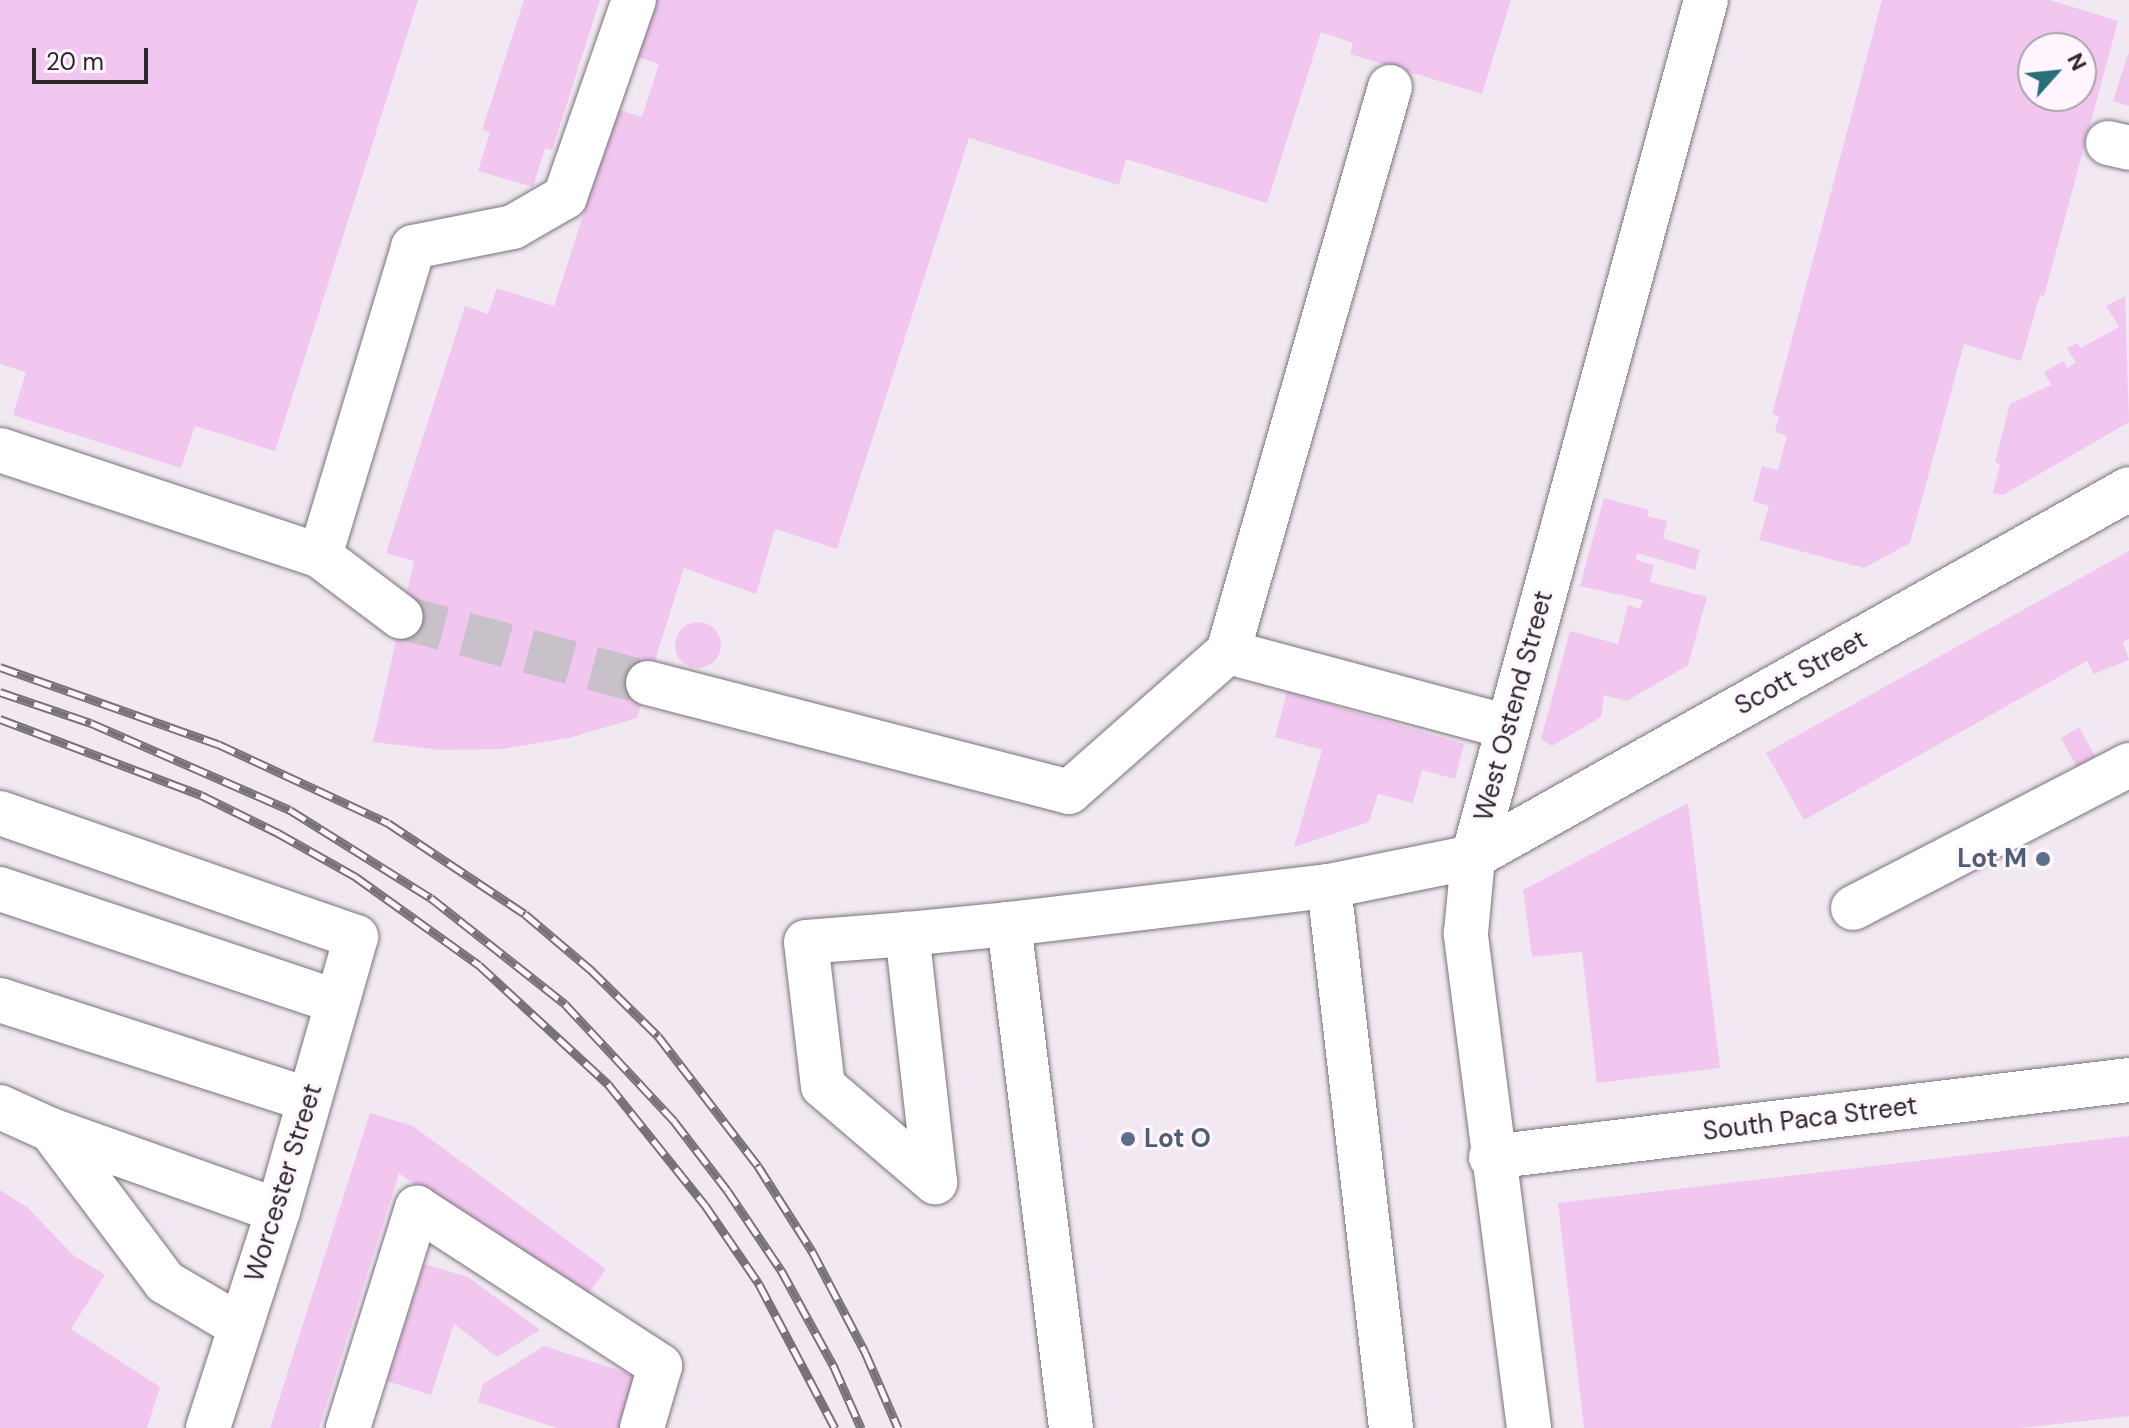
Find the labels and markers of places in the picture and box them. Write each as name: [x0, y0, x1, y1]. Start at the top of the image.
place label: Lot M: [1957, 843, 2027, 875]
marker: Lot M: [2034, 850, 2052, 868]
place label: Lot O: [1144, 1123, 1211, 1155]
marker: Lot O: [1119, 1130, 1137, 1148]

